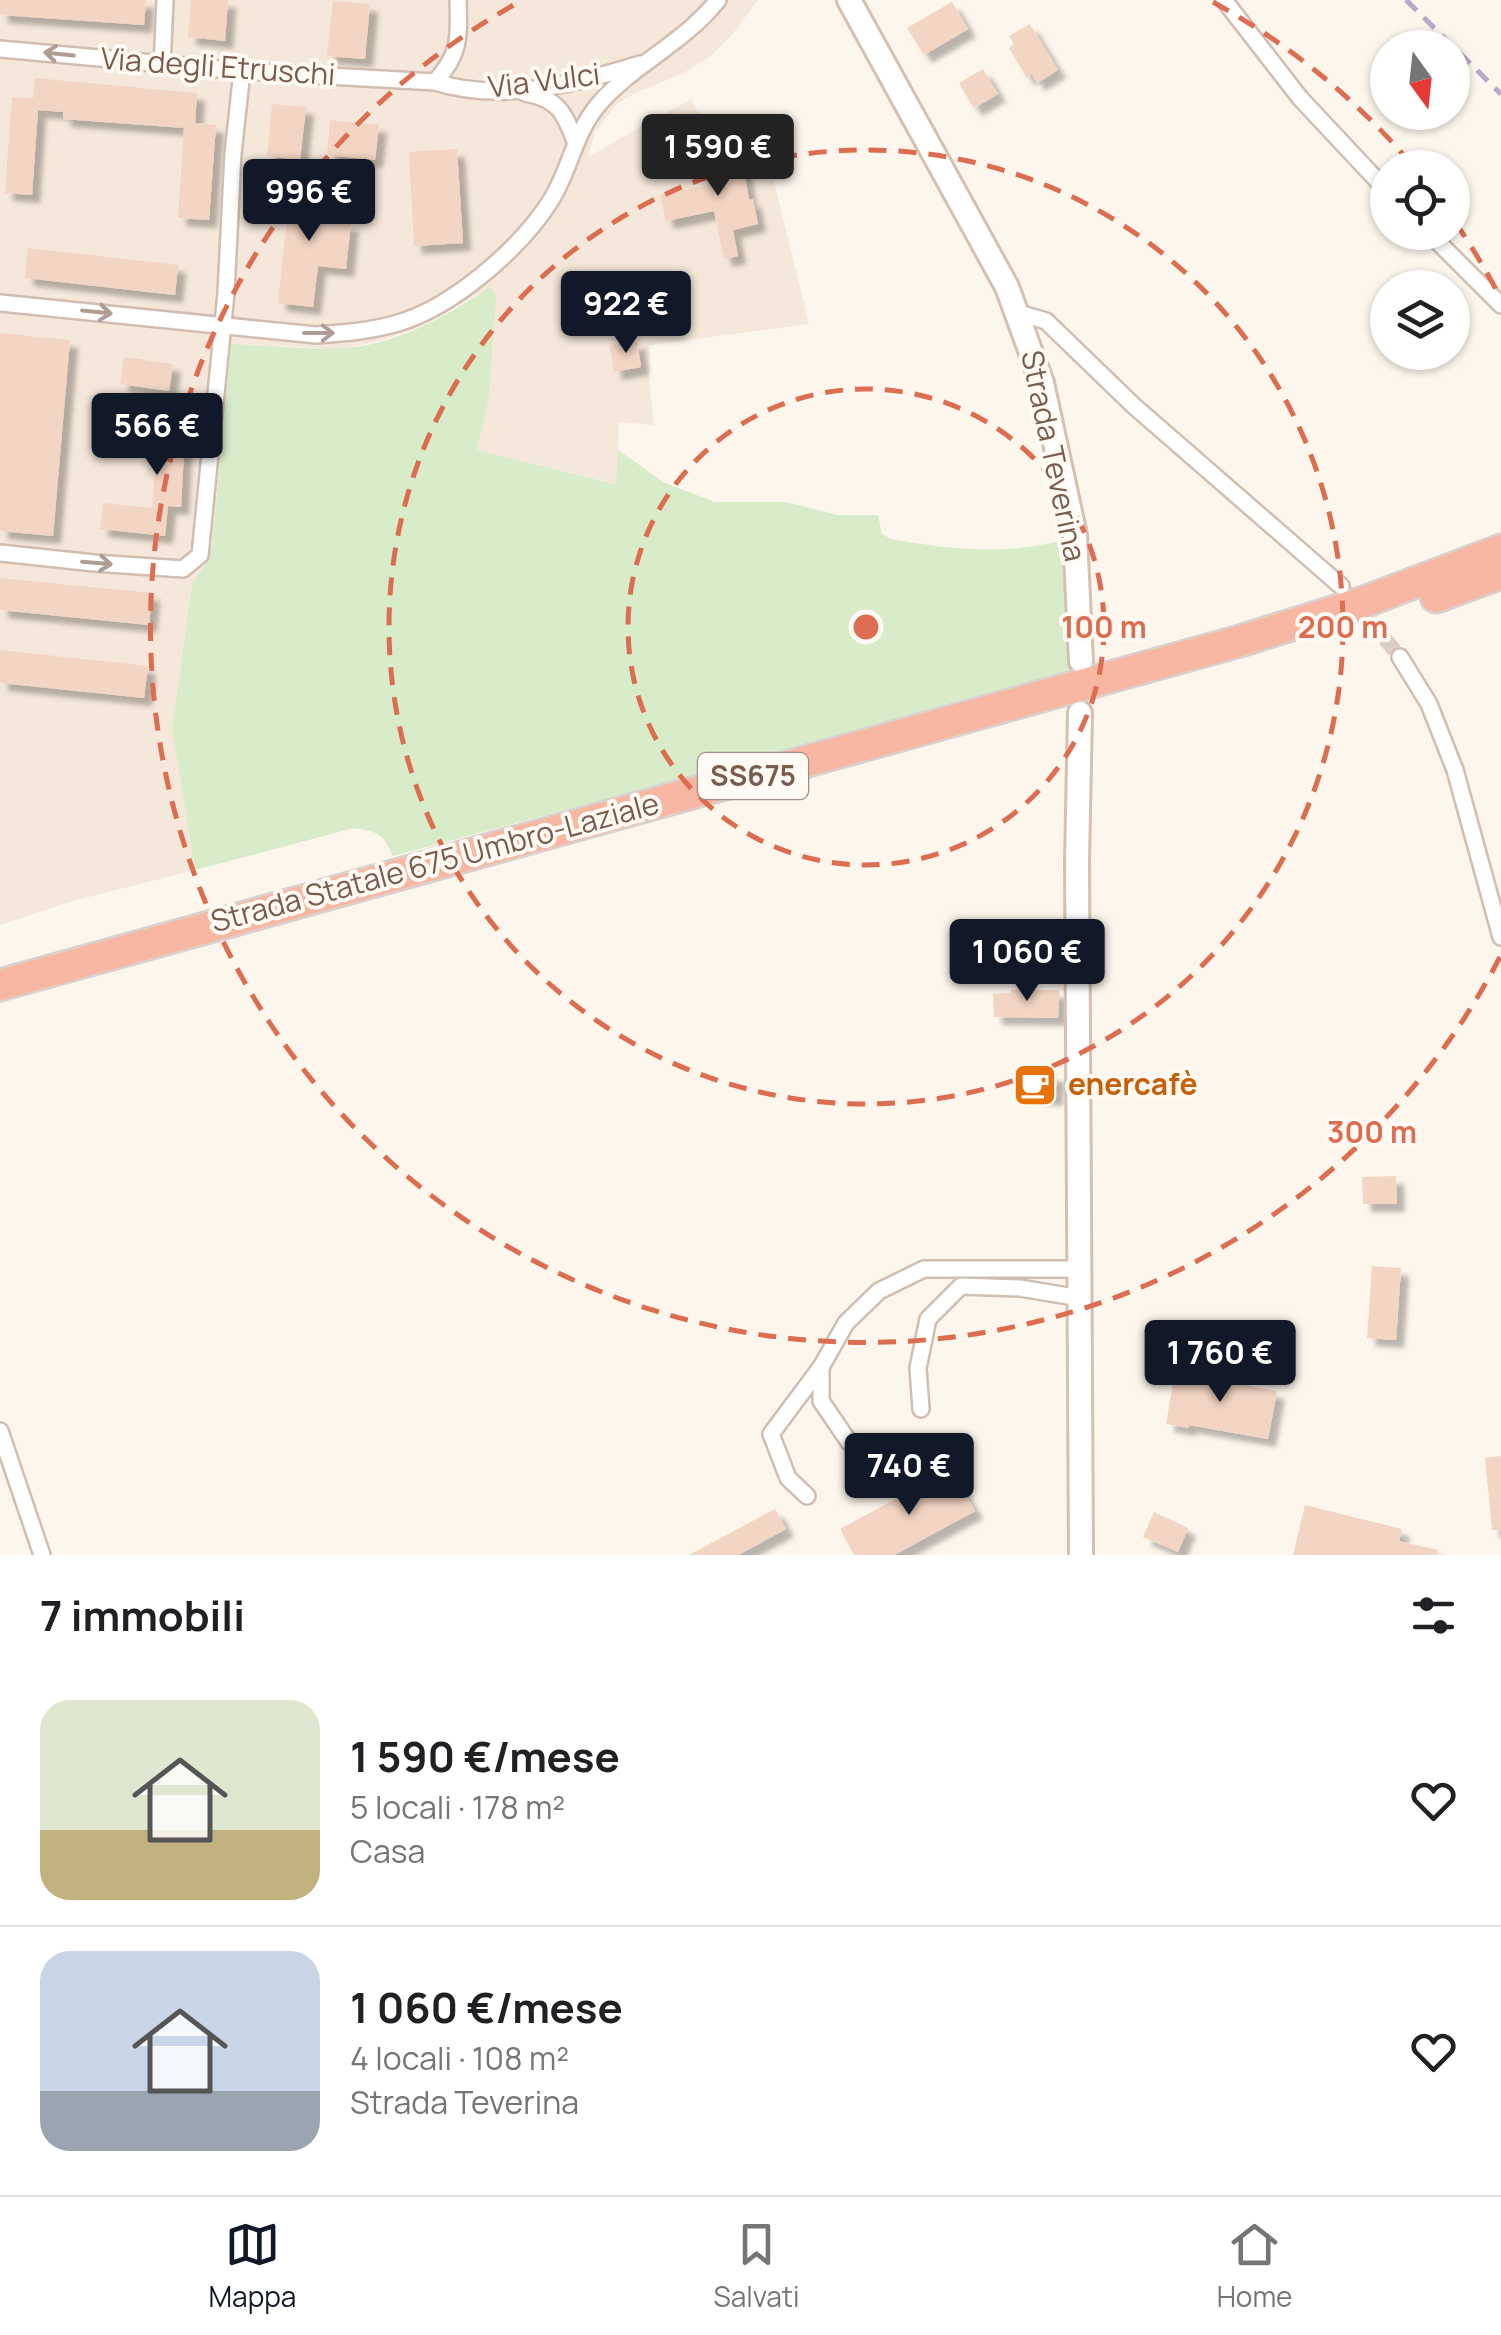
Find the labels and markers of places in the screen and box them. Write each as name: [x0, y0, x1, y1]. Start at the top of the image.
pin: 1 590 €: [626, 114, 810, 199]
pin: 996 €: [239, 159, 379, 244]
pin: 922 €: [556, 271, 696, 356]
pin: 566 €: [87, 393, 227, 478]
centre of rings: [848, 609, 884, 645]
pin: 1 060 €: [935, 919, 1119, 1004]
cafe icon: enercafè: [1012, 1062, 1058, 1108]
place label: enercafè: [1068, 1063, 1198, 1104]
pin: 1 760 €: [1128, 1320, 1312, 1405]
pin: 740 €: [839, 1433, 979, 1518]

